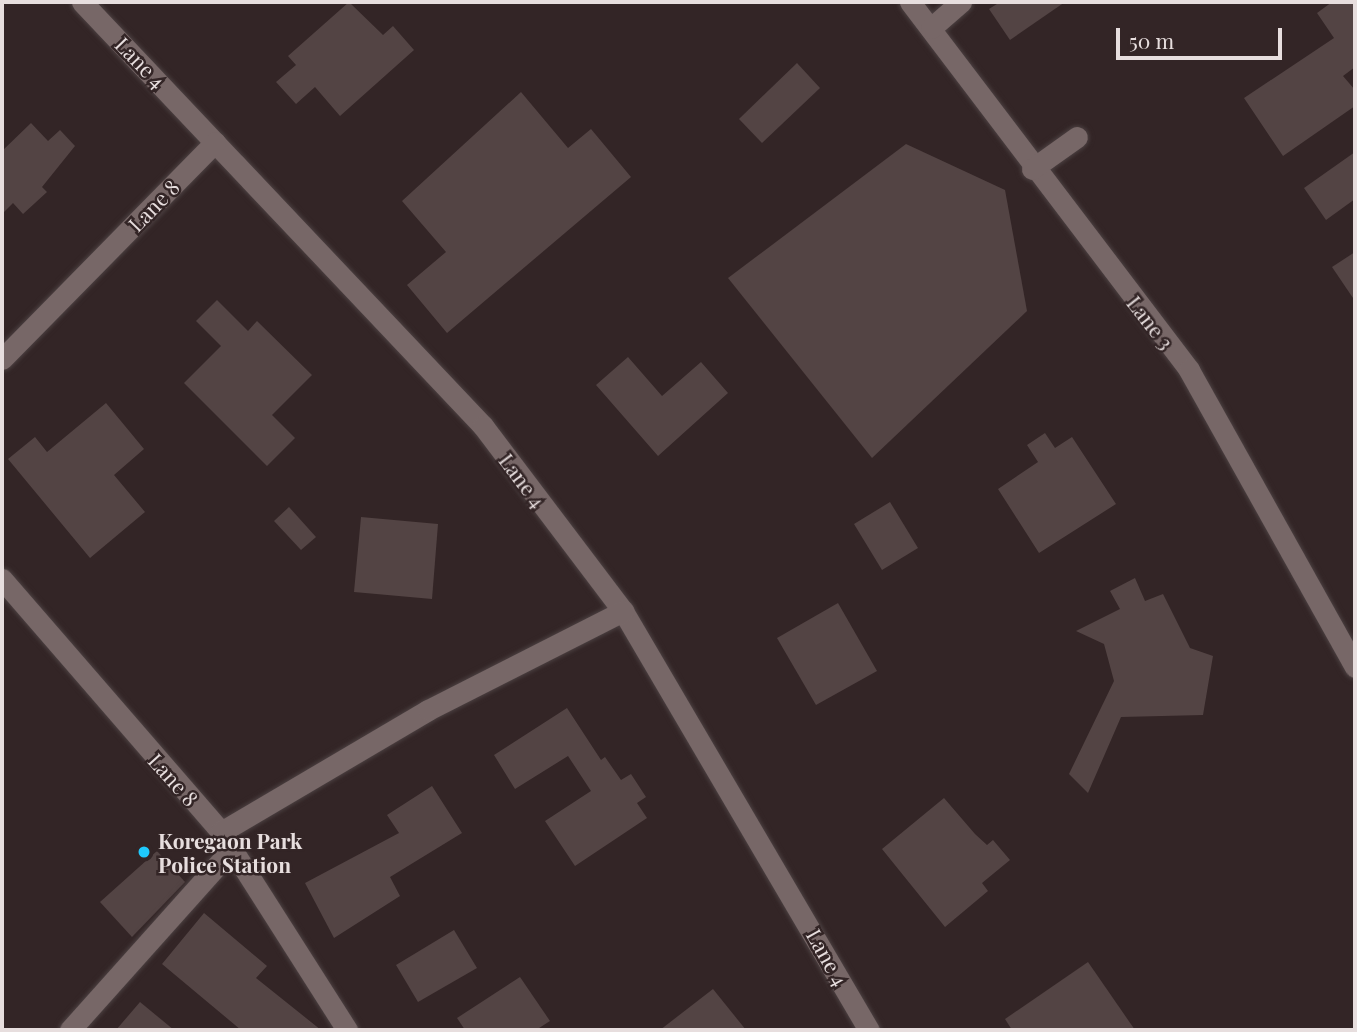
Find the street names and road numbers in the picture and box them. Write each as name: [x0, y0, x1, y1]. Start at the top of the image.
street label: Lane 4: [111, 31, 171, 93]
street label: Lane 8: [122, 174, 184, 236]
street label: Lane 3: [1122, 290, 1180, 354]
street label: Lane 4: [494, 448, 552, 512]
street label: Lane 8: [144, 747, 204, 811]
street label: Lane 4: [802, 924, 854, 990]

